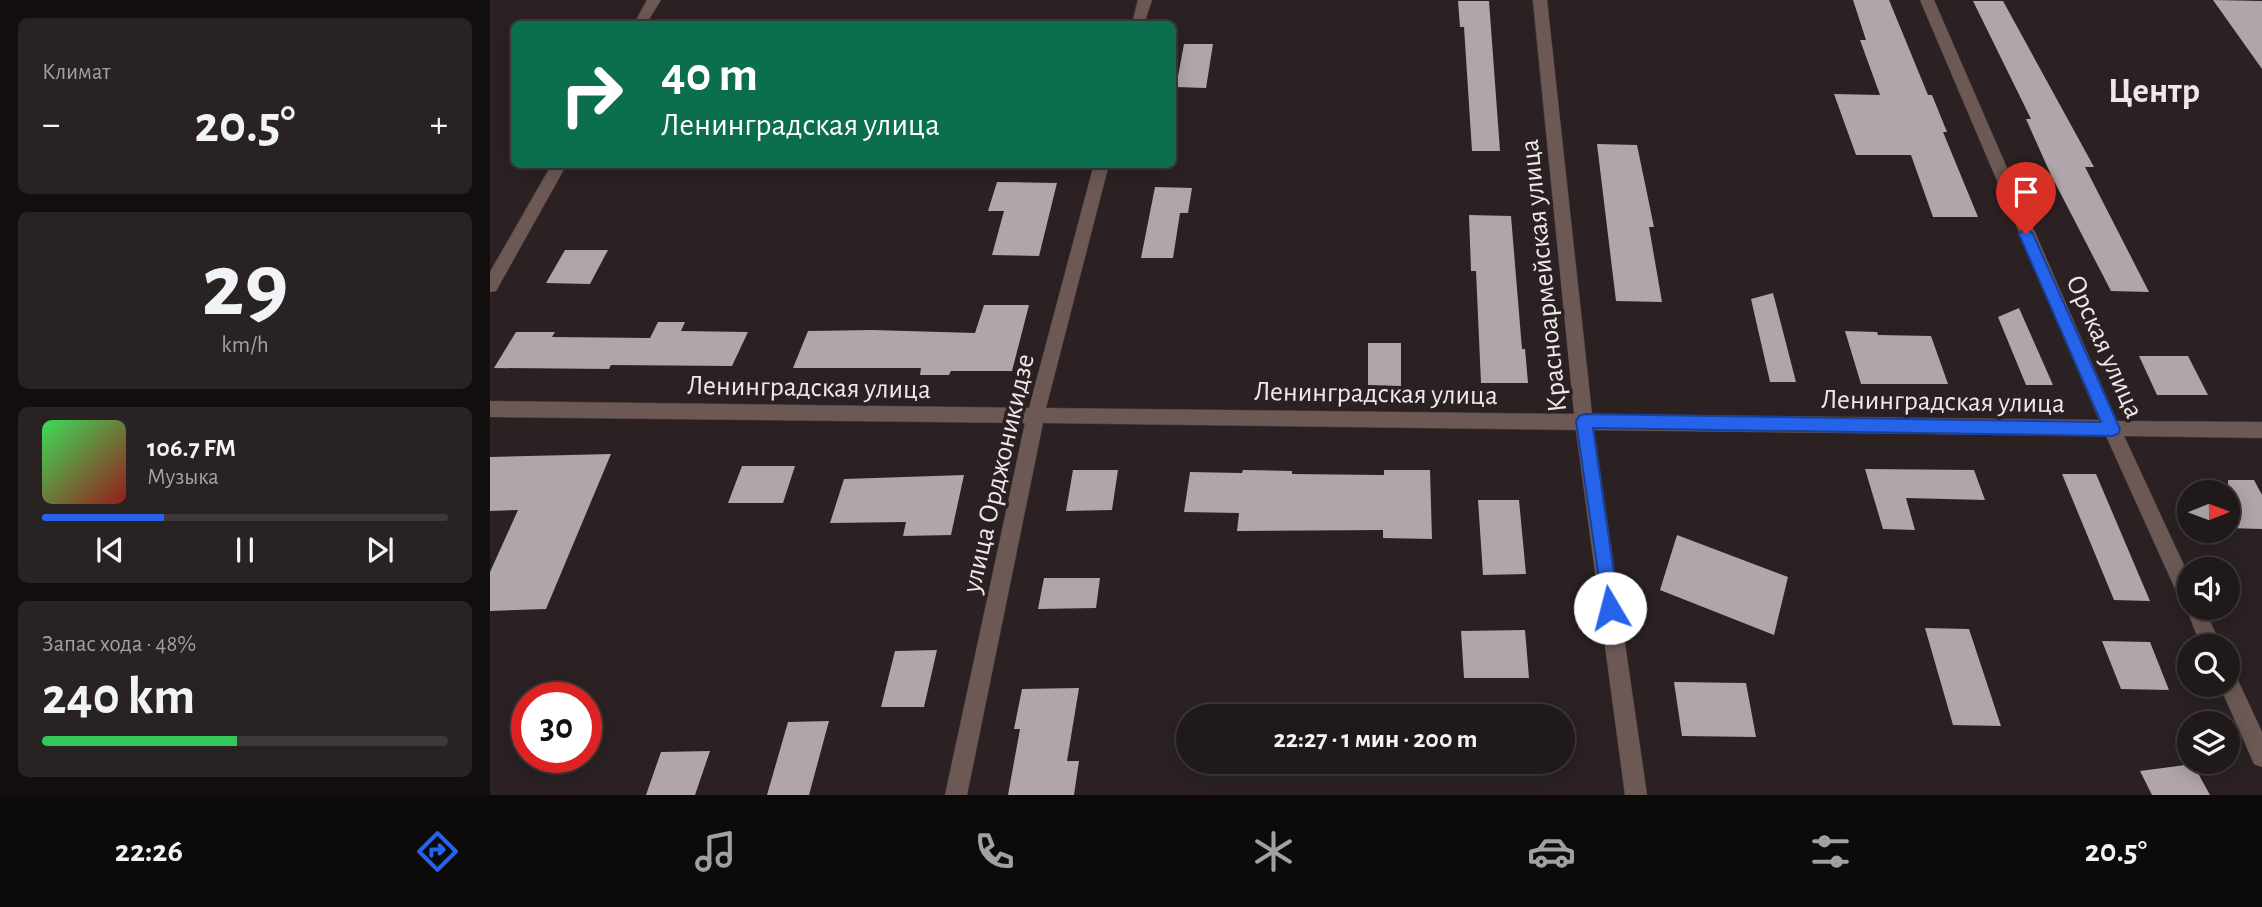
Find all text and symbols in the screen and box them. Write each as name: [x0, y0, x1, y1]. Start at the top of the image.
icon: right: [546, 49, 637, 140]
text: 40 m: [661, 51, 758, 100]
text: Климат: [42, 61, 111, 84]
district label: Центр: [2108, 74, 2200, 109]
text: 20.5°: [194, 99, 296, 151]
text: −: [42, 106, 60, 144]
text: +: [430, 106, 448, 144]
text: Ленинградская улица: [661, 109, 940, 141]
street label: Красноармейская улица: [1516, 138, 1572, 414]
pin: [1996, 162, 2056, 234]
icon: arrive: [2007, 173, 2045, 211]
text: 29: [202, 241, 288, 332]
street label: Орская улица: [2060, 271, 2148, 423]
text: km/h: [221, 334, 269, 357]
street label: улица Орджоникидзе: [958, 351, 1040, 597]
street label: Ленинградская улица: [687, 372, 931, 404]
street label: Ленинградская улица: [1254, 378, 1498, 410]
street label: Ленинградская улица: [1821, 386, 2065, 418]
text: 106.7 FM: [147, 435, 236, 461]
text: Музыка: [147, 466, 219, 489]
north arrow: [2177, 480, 2240, 542]
map controls: [2177, 480, 2240, 774]
icon: previous: [91, 531, 129, 569]
icon: pause: [226, 531, 264, 569]
icon: next: [361, 531, 399, 569]
button: sound: [2177, 557, 2240, 620]
position arrow: [1573, 571, 1647, 645]
text: Запас хода · 48%: [42, 633, 196, 656]
button: search: [2177, 634, 2240, 697]
text: 240 km: [42, 671, 195, 723]
speed limit sign: 30: [511, 682, 602, 773]
button: layers: [2177, 711, 2240, 774]
text: 22:27 · 1 мин · 200 m: [1274, 726, 1477, 752]
icon: directions: [413, 827, 462, 876]
icon: music: [691, 827, 740, 876]
icon: phone: [970, 827, 1019, 876]
icon: climate: [1249, 827, 1298, 876]
icon: car: [1527, 827, 1576, 876]
icon: filters: [1806, 827, 1855, 876]
text: 22:26: [115, 835, 183, 867]
text: 20.5°: [2085, 835, 2147, 867]

